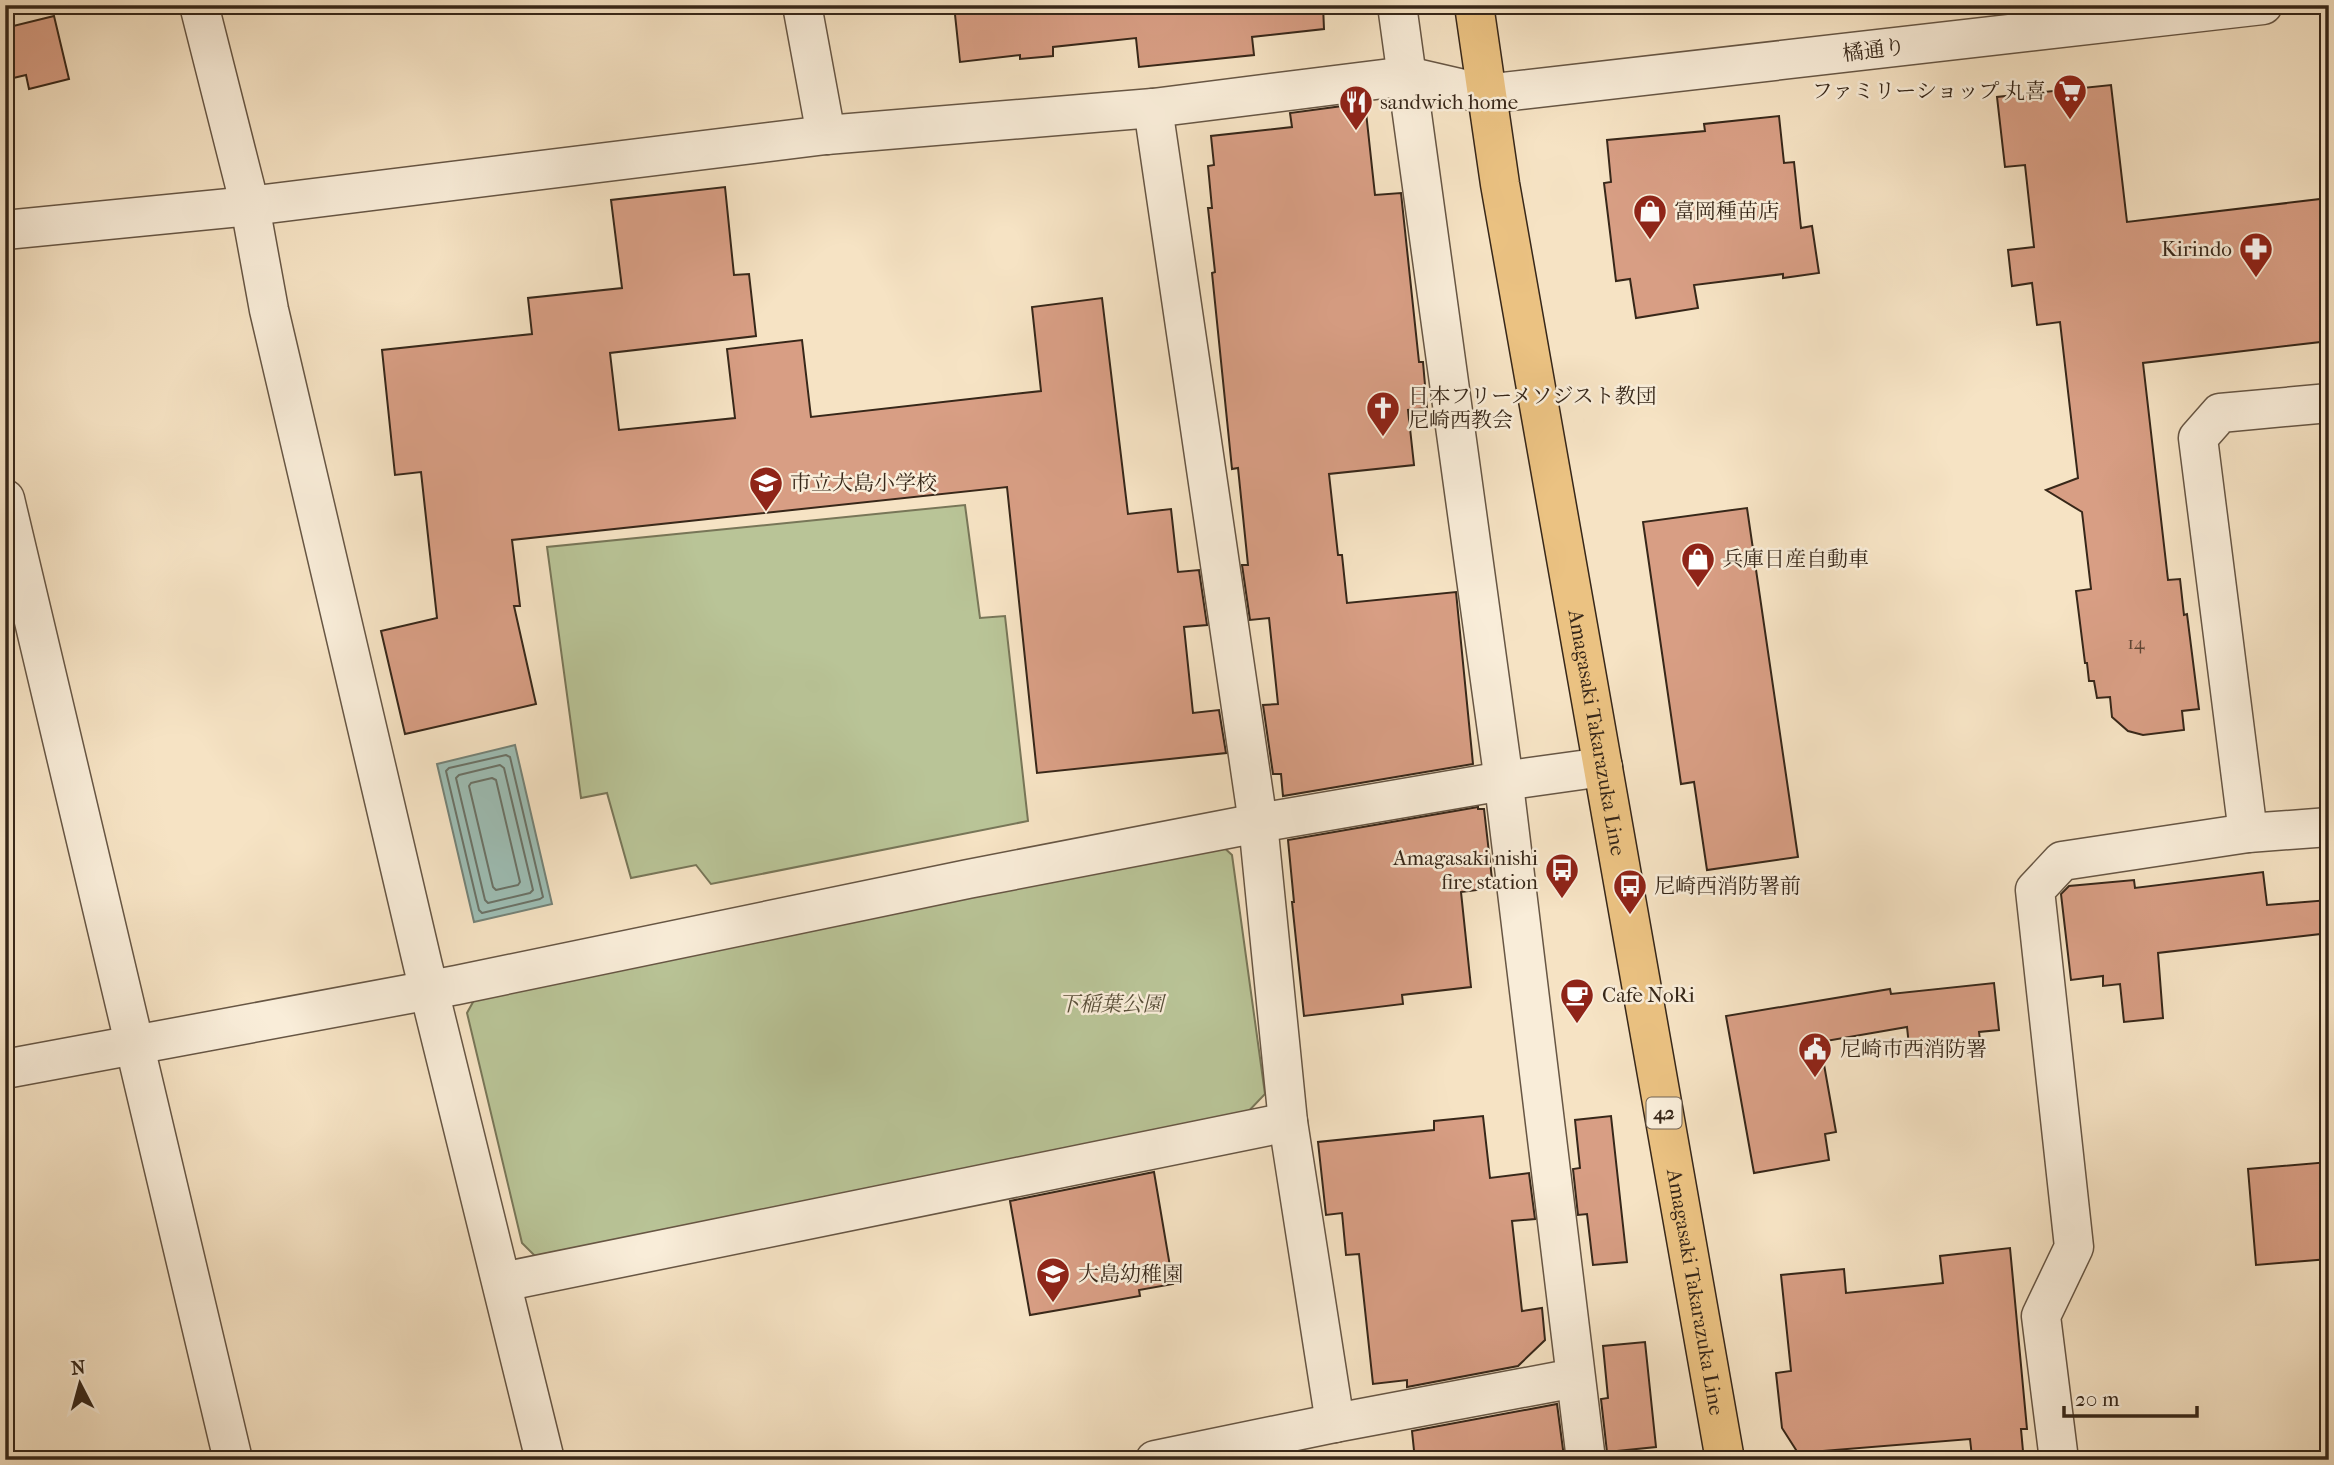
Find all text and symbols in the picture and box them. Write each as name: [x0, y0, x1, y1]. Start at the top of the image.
street label: 橘通り: [1841, 34, 1907, 66]
supermarket icon: ファミリーショップ 丸喜: [2051, 72, 2089, 121]
place label: ファミリーショップ 丸喜: [1812, 79, 2046, 103]
restaurant icon: sandwich home: [1337, 83, 1375, 132]
place label: sandwich home: [1380, 90, 1518, 114]
shop icon: 富岡種苗店: [1631, 192, 1669, 241]
place label: 富岡種苗店: [1674, 199, 1779, 223]
pharmacy icon: Kirindo: [2237, 230, 2275, 279]
place label: Kirindo: [2161, 237, 2232, 261]
place label: 日本フリーメソジスト教団 尼崎西教会: [1408, 384, 1657, 432]
church icon: 日本フリーメソジスト教団 尼崎西教会: [1364, 389, 1402, 438]
school or university icon: 市立大島小学校: [747, 464, 785, 513]
place label: 市立大島小学校: [790, 471, 937, 495]
shop icon: 兵庫日産自動車: [1679, 540, 1717, 589]
place label: 兵庫日産自動車: [1722, 547, 1869, 571]
street label: Amagasaki Takarazuka Line: [1563, 607, 1630, 858]
house number: 14: [2127, 633, 2145, 654]
place label: Amagasaki nishi fire station: [1392, 846, 1538, 894]
bus stop icon: Amagasaki nishi fire station: [1543, 851, 1581, 900]
bus stop icon: 尼崎西消防署前: [1611, 867, 1649, 916]
place label: 尼崎西消防署前: [1654, 874, 1801, 898]
cafe icon: Cafe NoRi: [1558, 976, 1596, 1025]
place label: Cafe NoRi: [1602, 983, 1695, 1007]
park label: 下稲葉公園: [1059, 992, 1166, 1016]
public building icon: 尼崎市西消防署: [1796, 1030, 1834, 1079]
place label: 尼崎市西消防署: [1840, 1037, 1987, 1061]
road number: 42: [1646, 1098, 1682, 1128]
street label: Amagasaki Takarazuka Line: [1662, 1166, 1729, 1417]
school or university icon: 大島幼稚園: [1034, 1255, 1072, 1304]
place label: 大島幼稚園: [1078, 1262, 1183, 1286]
north arrow: [46, 1350, 116, 1420]
text: N: [70, 1356, 87, 1380]
scale bar: [2064, 1374, 2198, 1418]
text: 20 m: [2075, 1387, 2120, 1411]

